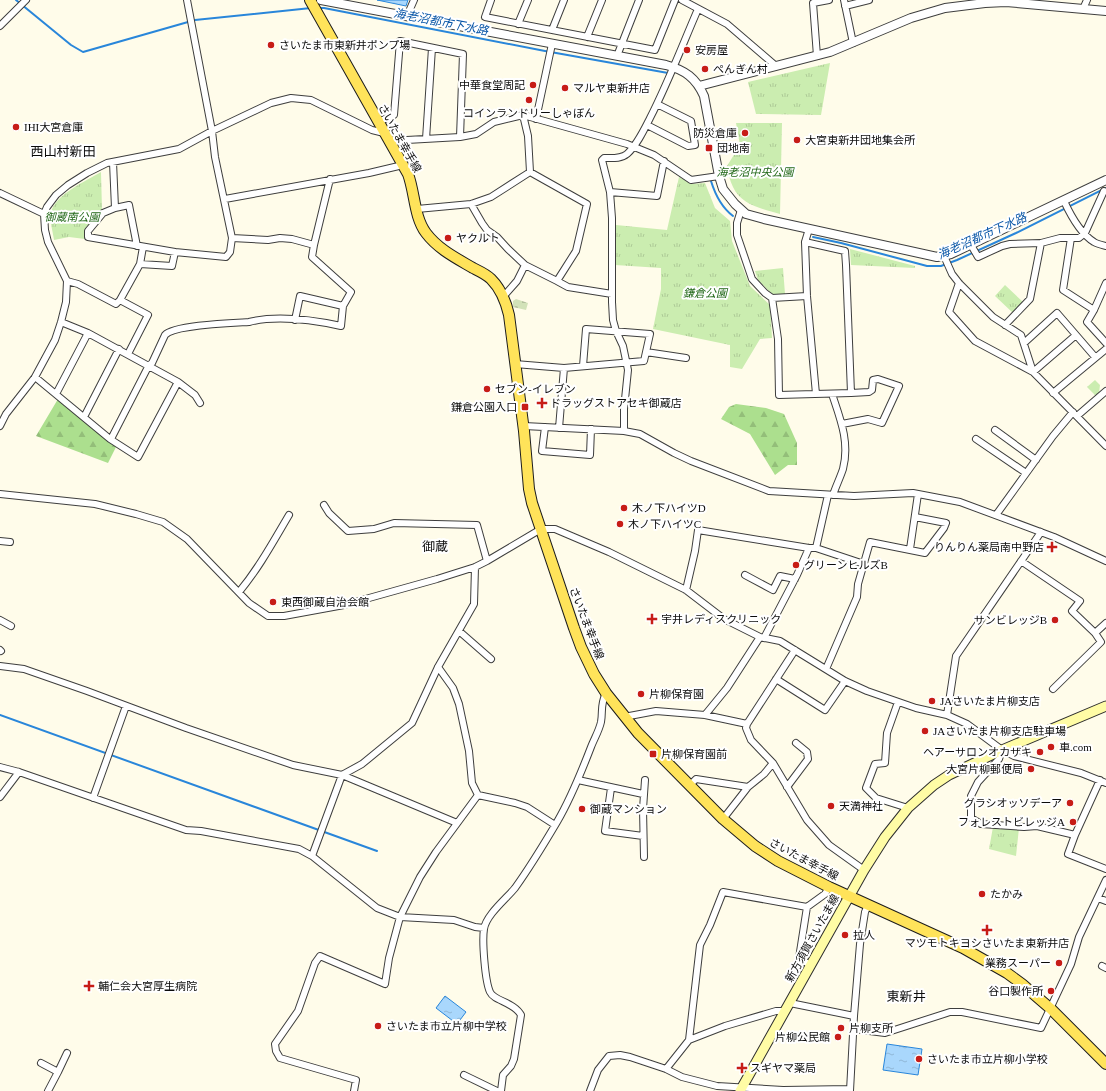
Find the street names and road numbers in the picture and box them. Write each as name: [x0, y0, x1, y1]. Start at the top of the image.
street label: さいたま幸手線: [376, 102, 424, 174]
street label: さいたま幸手線: [568, 585, 606, 661]
street label: さいたま幸手線: [767, 836, 841, 882]
street label: 新方須賀さいたま線: [783, 892, 841, 984]

